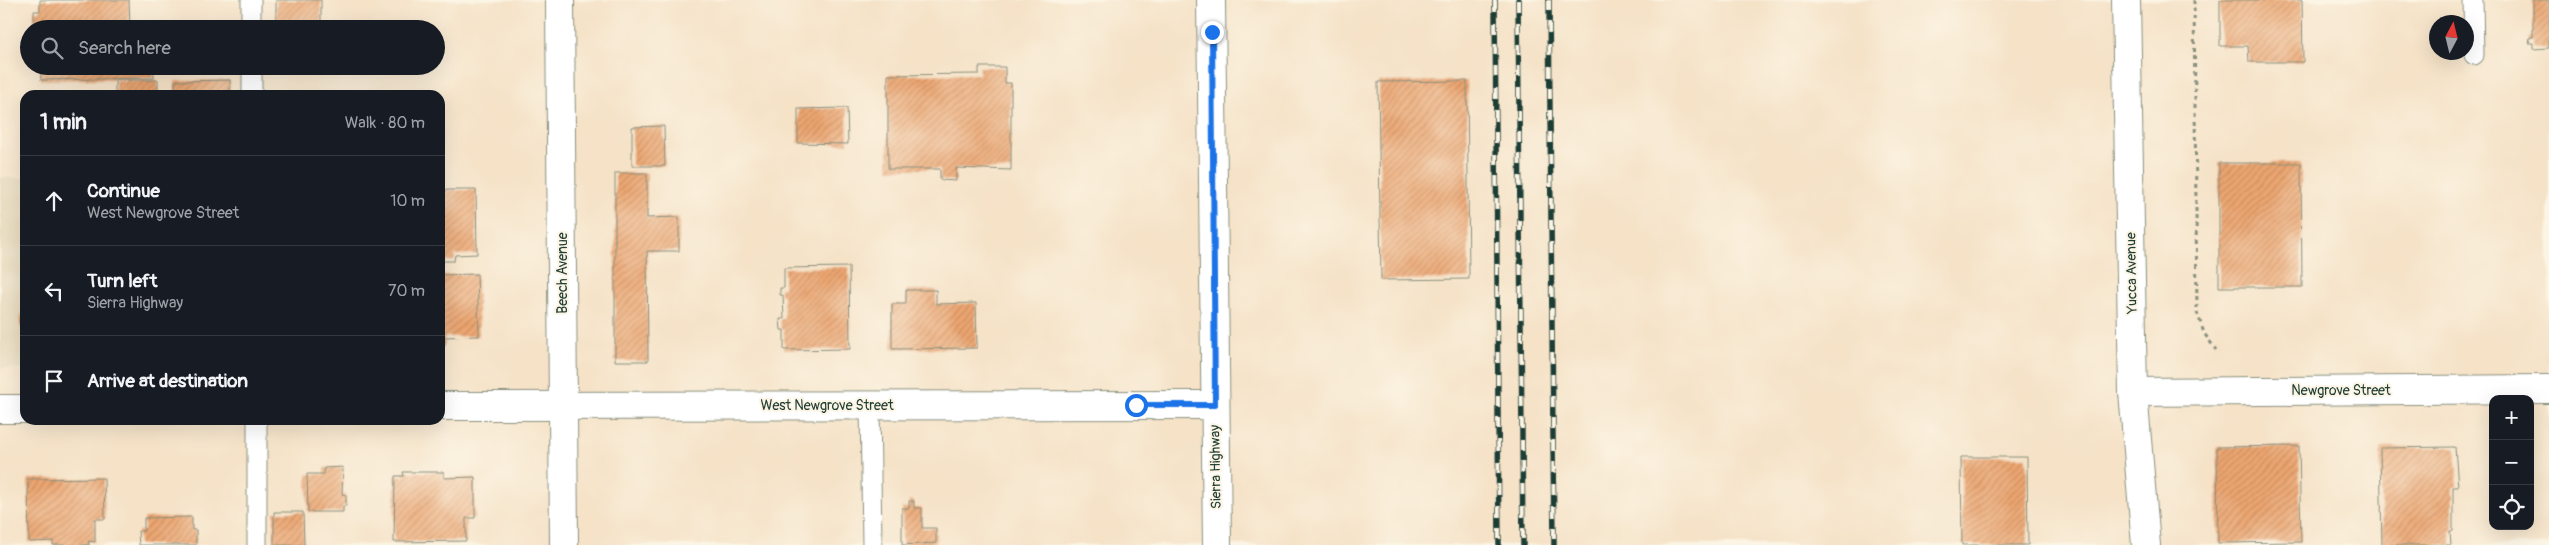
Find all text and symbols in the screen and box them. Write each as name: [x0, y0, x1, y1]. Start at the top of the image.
north arrow: [2429, 15, 2474, 60]
search box: [20, 20, 445, 75]
route end: [1201, 21, 1224, 44]
icon: search: [38, 34, 66, 62]
text: Search here: [78, 36, 171, 60]
text: 1 min: [40, 109, 87, 136]
text: Walk · 80 m: [345, 113, 425, 133]
text: Continue: [87, 179, 160, 203]
icon: ahead: [40, 187, 68, 215]
text: 10 m: [390, 191, 425, 211]
text: West Newgrove Street: [87, 203, 239, 223]
street label: Beech Avenue: [554, 232, 571, 314]
street label: Yucca Avenue: [2122, 232, 2141, 315]
text: Turn left: [87, 269, 157, 293]
icon: left: [40, 277, 68, 305]
text: 70 m: [388, 281, 425, 301]
text: Sierra Highway: [87, 293, 183, 313]
icon: arrive: [40, 367, 68, 395]
text: Arrive at destination: [87, 369, 248, 393]
street label: Newgrove Street: [2291, 382, 2391, 399]
route start: [1125, 394, 1148, 417]
map controls: [2489, 395, 2534, 530]
button: +: [2489, 395, 2534, 440]
street label: West Newgrove Street: [760, 397, 894, 414]
street label: Sierra Highway: [1206, 425, 1225, 509]
button: −: [2489, 440, 2534, 485]
button: locate: [2489, 485, 2534, 530]

